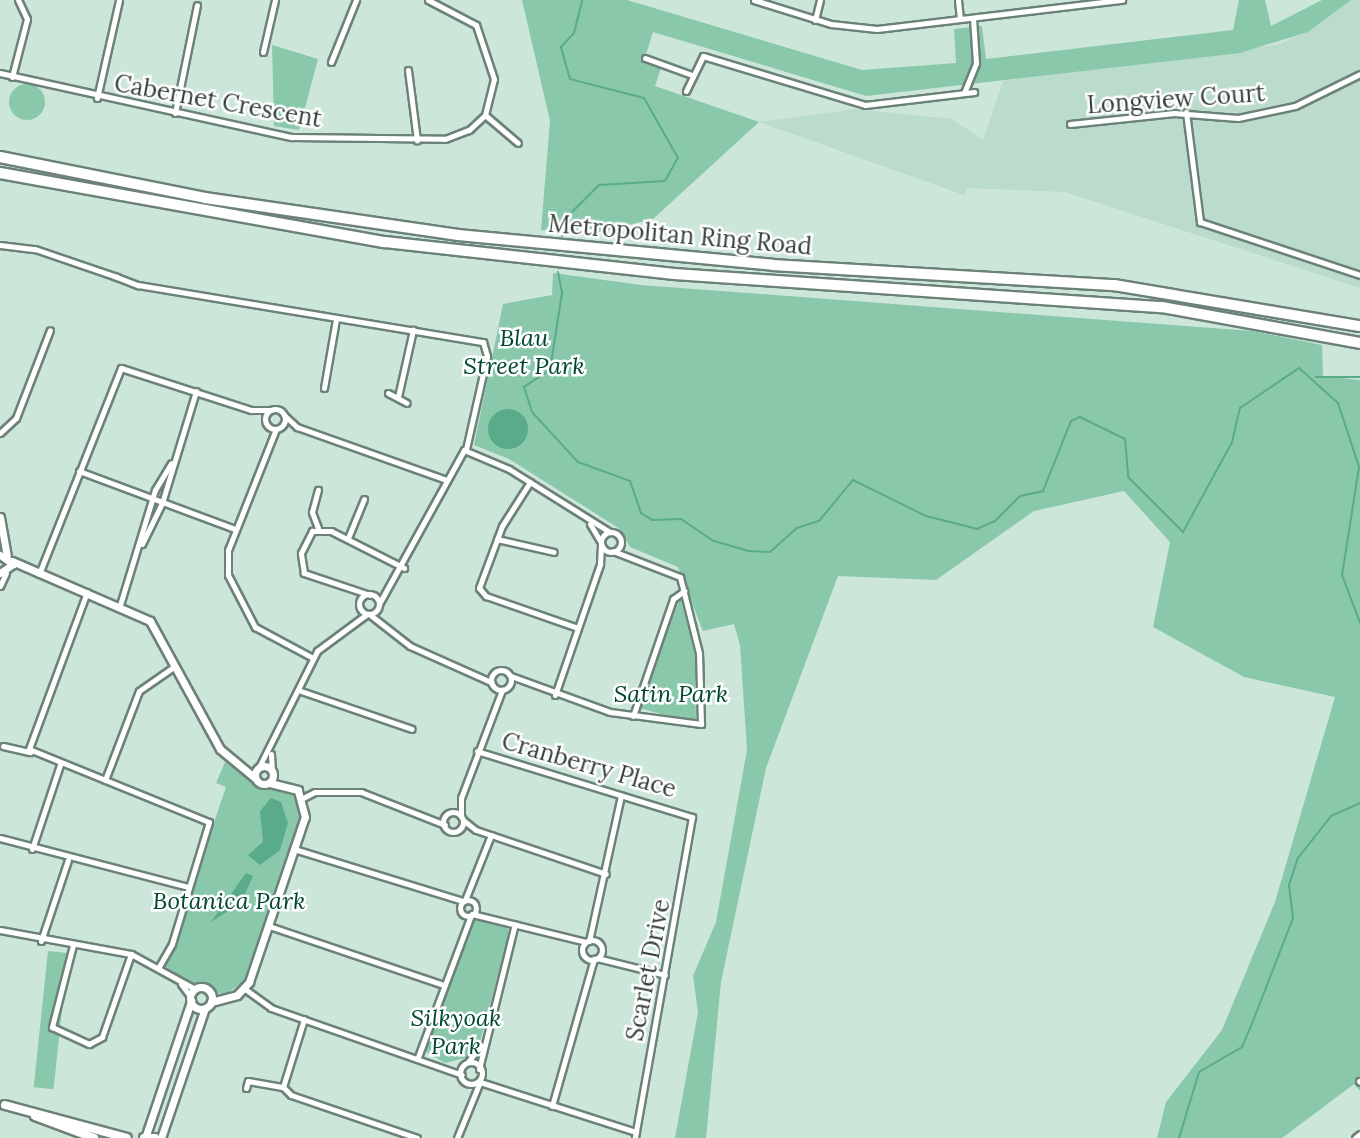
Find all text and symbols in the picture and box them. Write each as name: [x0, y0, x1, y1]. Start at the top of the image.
street label: Cabernet Crescent: [112, 69, 324, 133]
street label: Longview Court: [1086, 78, 1266, 120]
street label: Metropolitan Ring Road: [547, 209, 813, 261]
park label: Blau Street Park: [463, 324, 585, 380]
park label: Satin Park: [614, 680, 728, 708]
street label: Cranberry Place: [498, 726, 680, 804]
park label: Botanica Park: [153, 887, 305, 915]
street label: Scarlet Drive: [620, 897, 676, 1043]
park label: Silkyoak Park: [410, 1004, 502, 1060]

